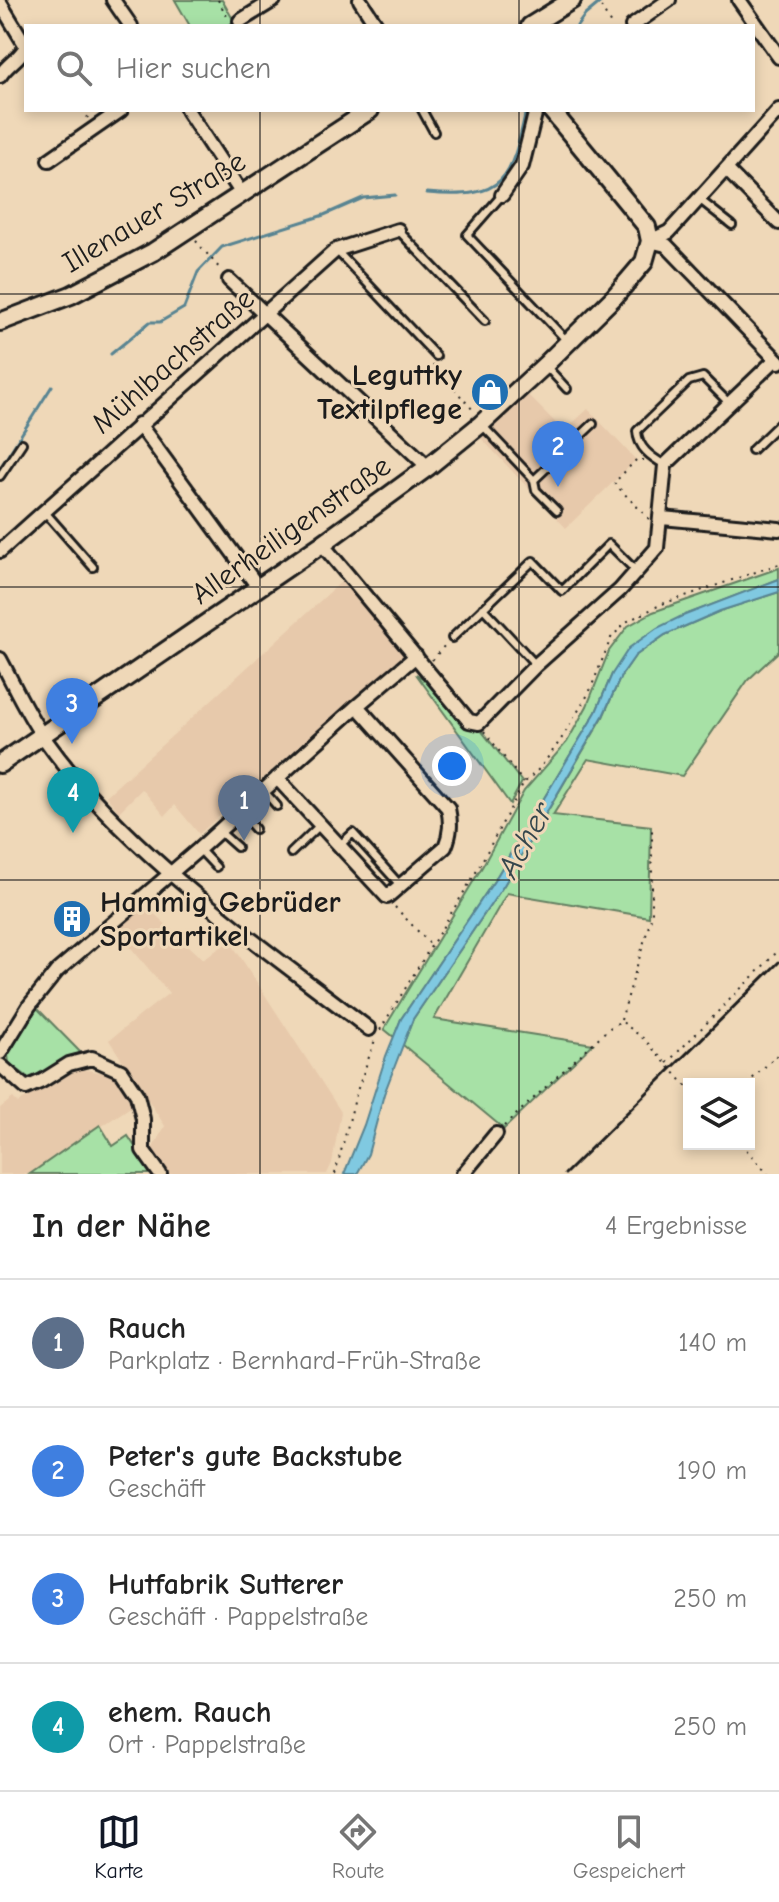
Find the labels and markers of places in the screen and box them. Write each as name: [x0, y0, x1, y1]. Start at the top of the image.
place label: Leguttky Textilpflege: [317, 358, 462, 427]
shop icon: Leguttky Textilpflege: [469, 371, 511, 413]
pin: 2: [532, 421, 584, 487]
pin: 3: [46, 678, 98, 744]
pin: 4: [47, 767, 99, 833]
pin: 1: [218, 775, 270, 841]
place label: Hammig Gebrüder Sportartikel: [100, 885, 341, 954]
building icon: Hammig Gebrüder Sportartikel: [51, 898, 93, 940]

